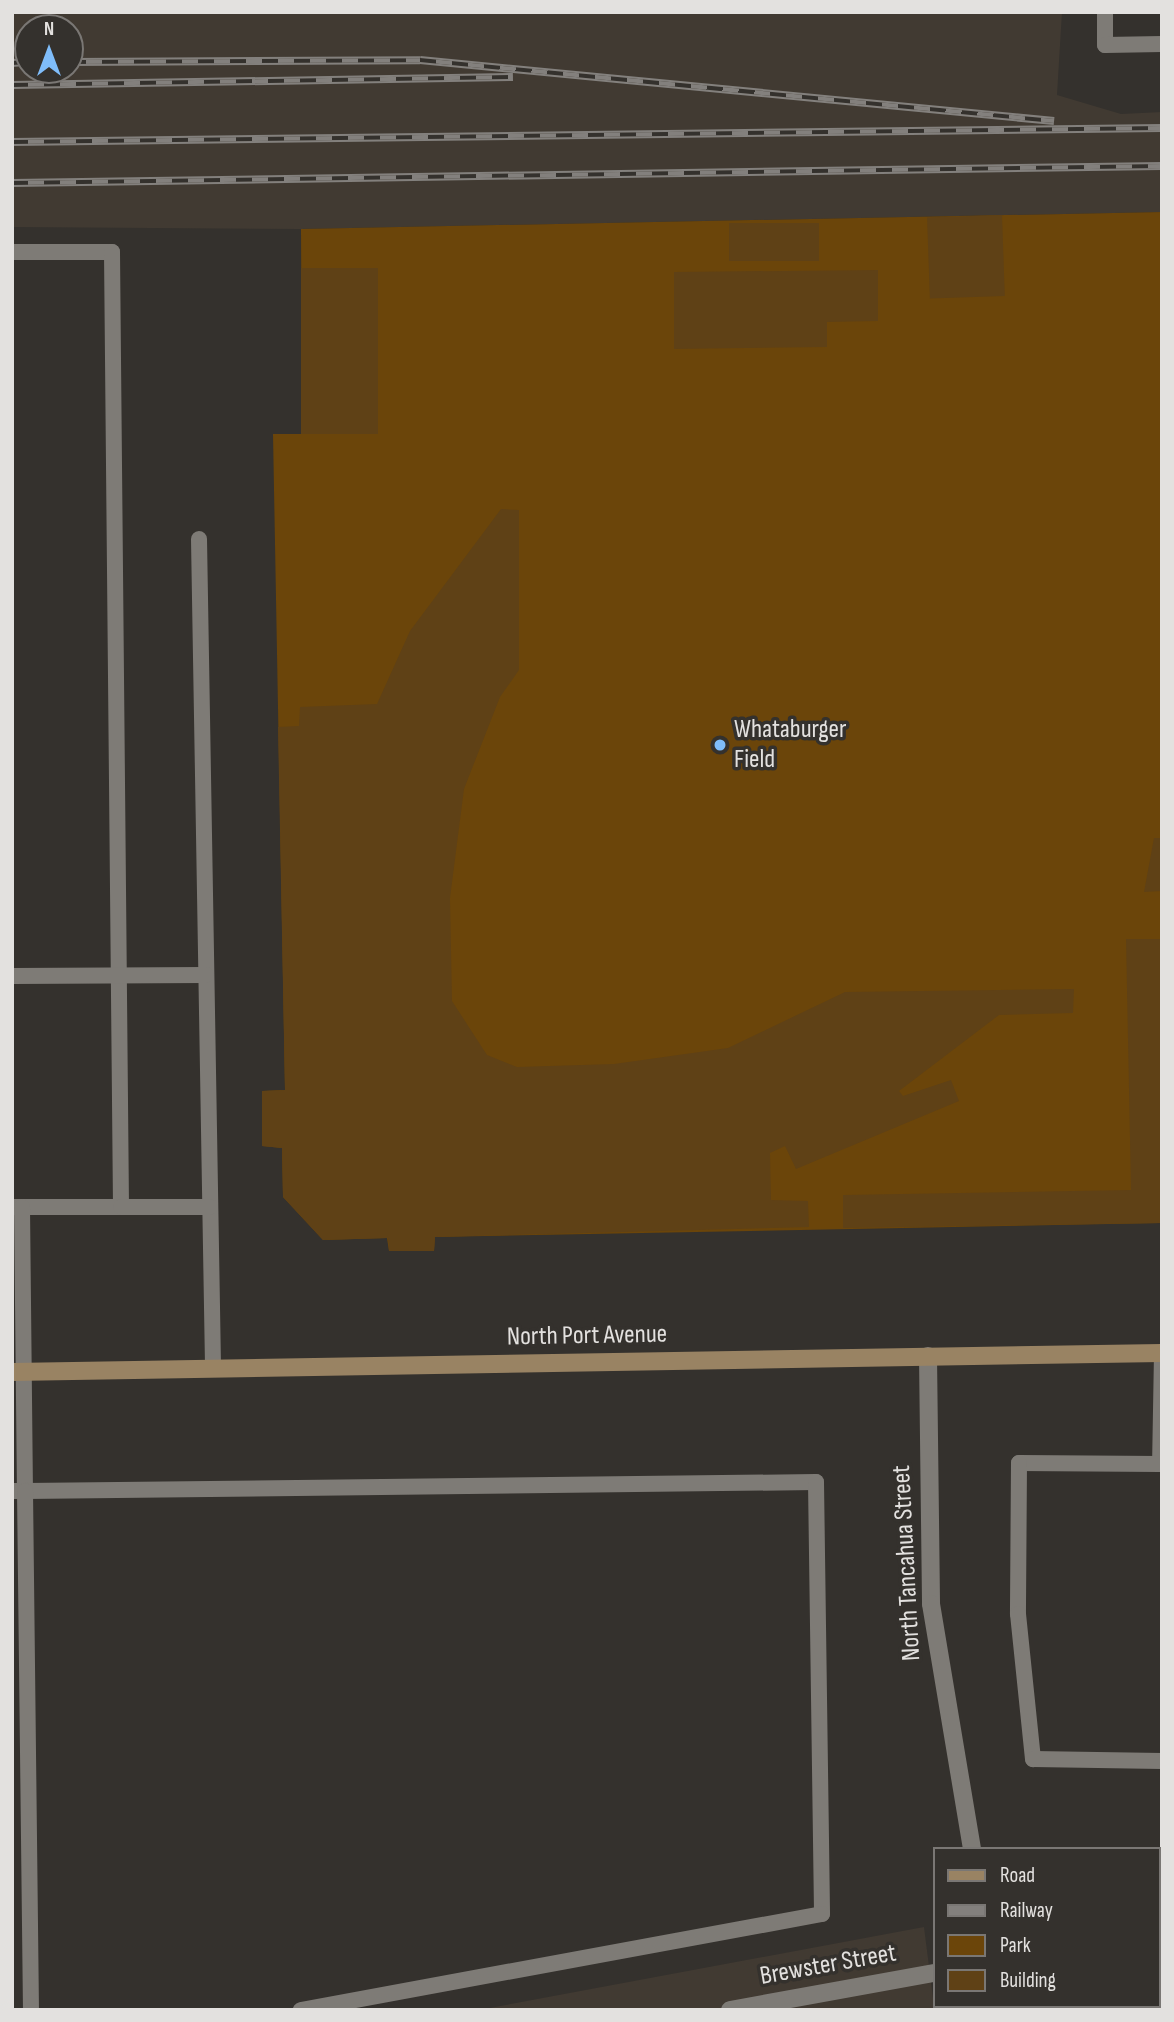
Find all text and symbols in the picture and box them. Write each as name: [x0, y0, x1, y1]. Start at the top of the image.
north arrow: [14, 14, 84, 84]
text: N: [44, 18, 54, 41]
place label: Whataburger Field: [734, 714, 846, 776]
marker: Whataburger Field: [712, 737, 728, 753]
street label: North Port Avenue: [507, 1319, 667, 1353]
street label: North Tancahua Street: [886, 1464, 928, 1662]
legend: [932, 1847, 1160, 2008]
text: Road: [1000, 1863, 1035, 1888]
text: Railway: [1000, 1898, 1053, 1923]
text: Park: [1000, 1933, 1031, 1958]
street label: Brewster Street: [758, 1938, 898, 1992]
text: Building: [1000, 1968, 1056, 1993]

